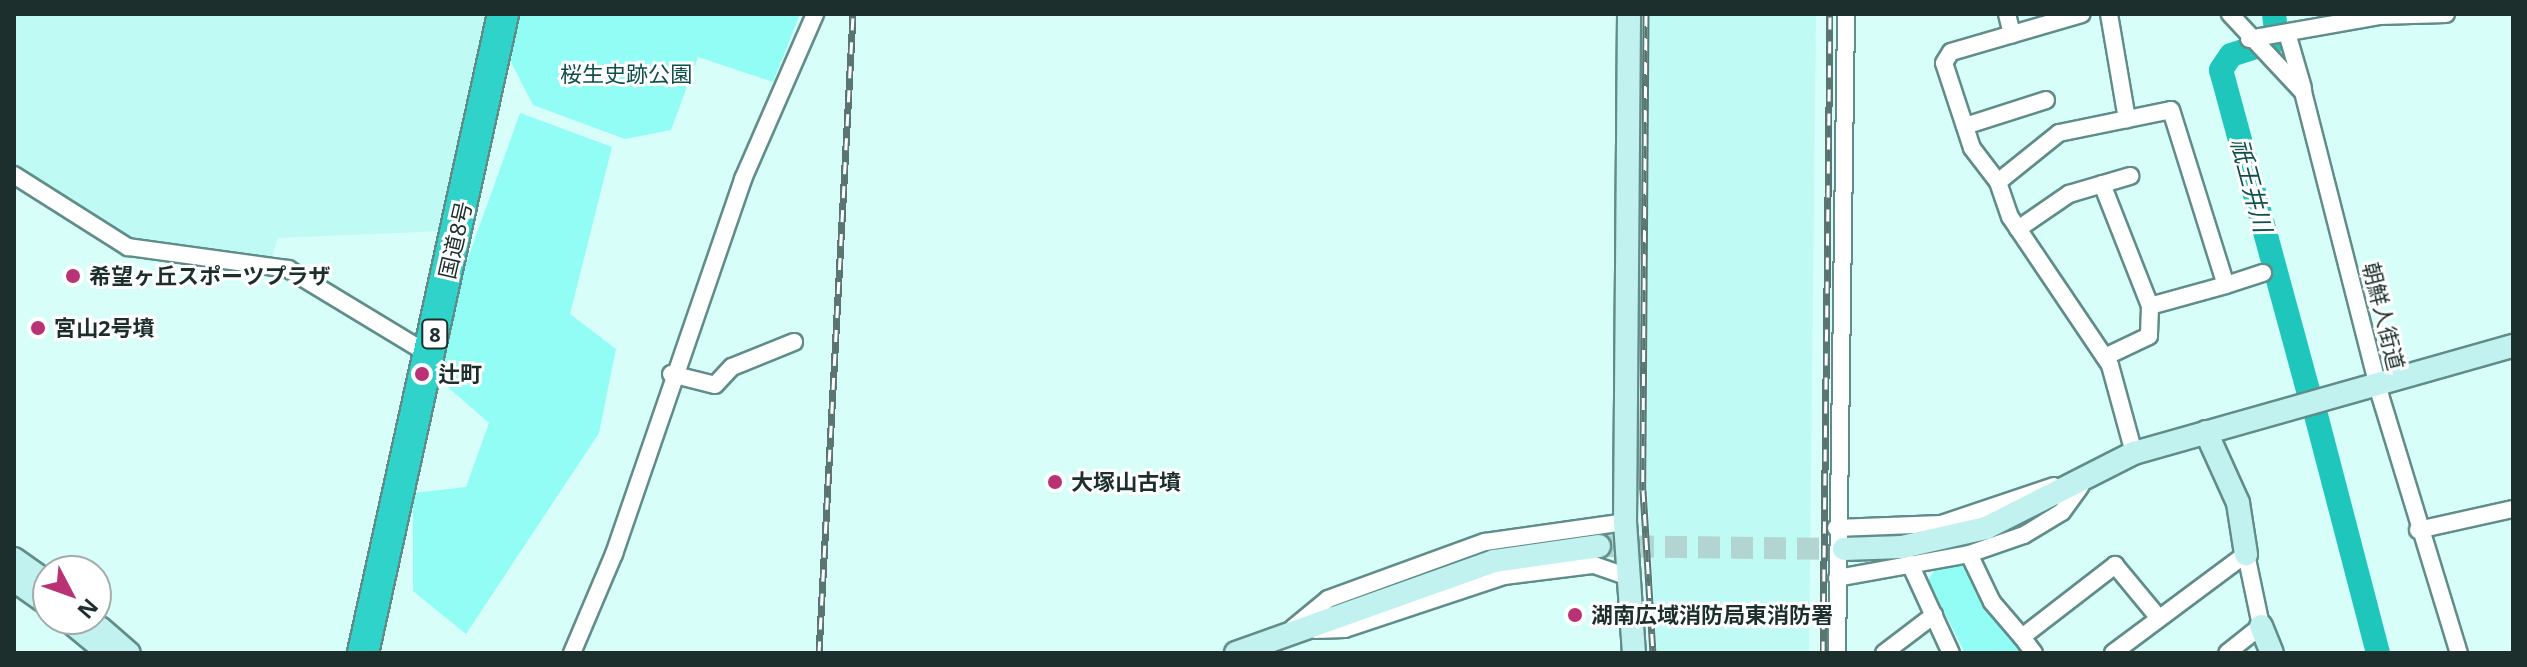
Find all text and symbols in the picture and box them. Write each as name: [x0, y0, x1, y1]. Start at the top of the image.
park label: 桜生史跡公園: [560, 61, 692, 87]
water label: 祇王井川: [2226, 135, 2278, 235]
street label: 国道8号: [433, 199, 477, 281]
street label: 朝鮮人街道: [2358, 259, 2410, 373]
place label: 希望ヶ丘スポーツプラザ: [89, 263, 331, 289]
marker: 希望ヶ丘スポーツプラザ: [64, 267, 82, 285]
place label: 宮山2号墳: [54, 315, 155, 341]
road number: 8: [421, 318, 449, 350]
marker: 宮山2号墳: [29, 319, 47, 337]
place label: 辻町: [438, 361, 482, 387]
marker: 辻町: [413, 365, 431, 383]
place label: 大塚山古墳: [1071, 469, 1181, 495]
marker: 大塚山古墳: [1046, 473, 1064, 491]
north arrow: [32, 555, 112, 635]
text: N: [71, 593, 106, 626]
place label: 湖南広域消防局東消防署: [1591, 602, 1833, 628]
marker: 湖南広域消防局東消防署: [1566, 606, 1584, 624]

